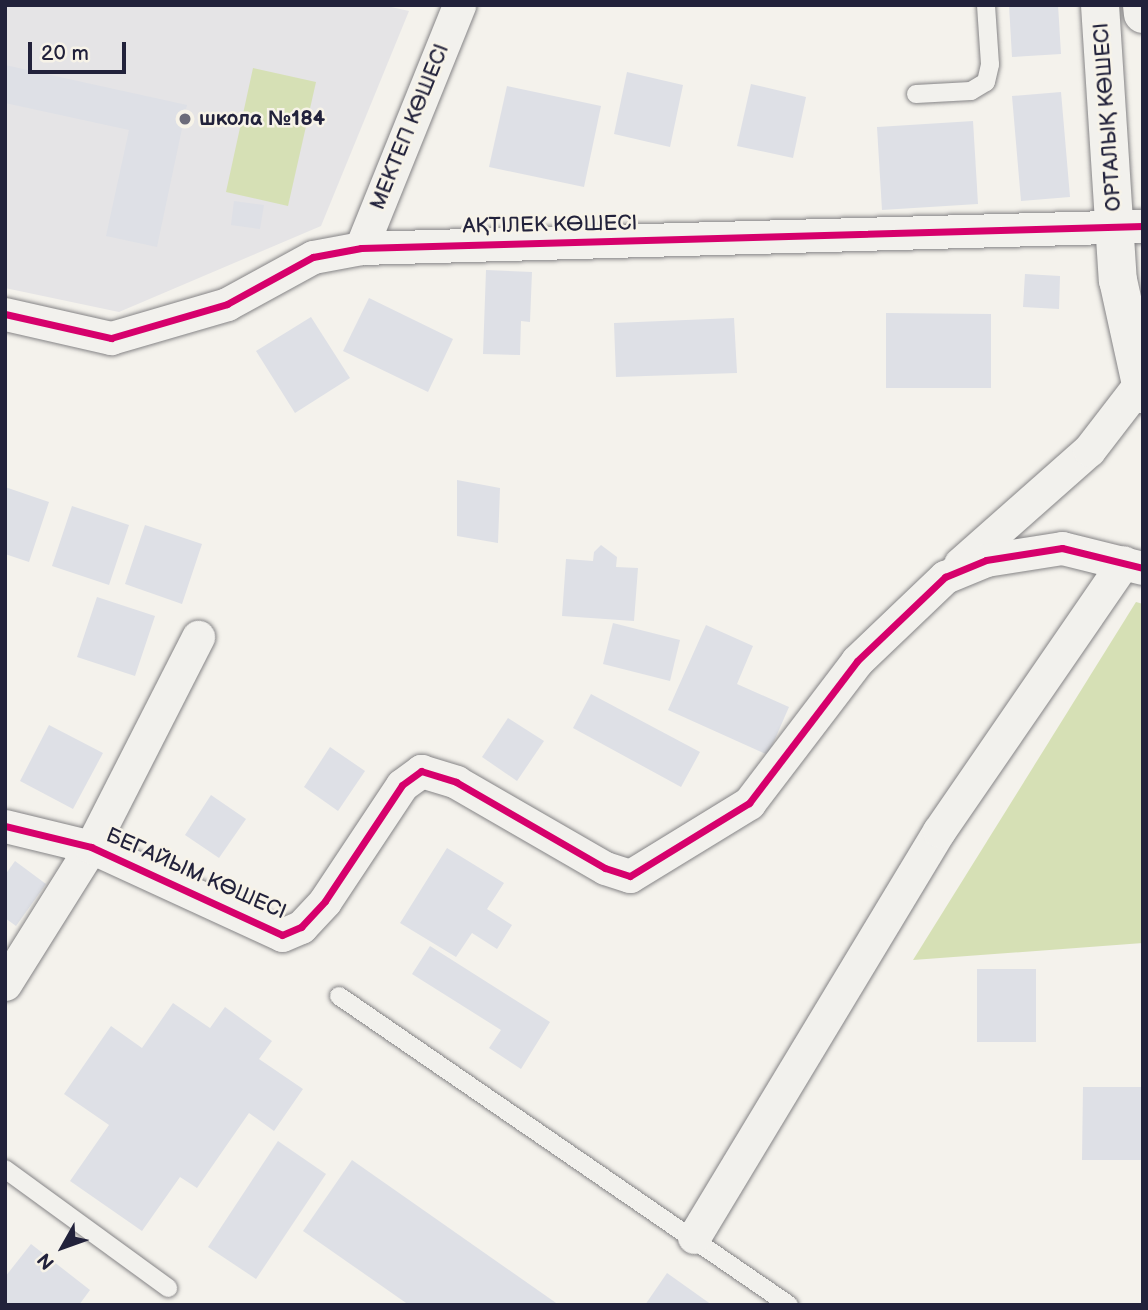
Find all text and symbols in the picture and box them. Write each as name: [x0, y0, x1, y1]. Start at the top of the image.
street label: ОРТАЛЫҚ КӨШЕСІ: [1089, 22, 1127, 212]
scale bar: [32, 28, 130, 72]
street label: МЕКТЕП КӨШЕСІ: [365, 40, 455, 214]
text: 20 m: [41, 41, 89, 66]
place label: школа №184: [199, 106, 325, 132]
marker: школа №184: [177, 111, 193, 127]
street label: АҚТІЛЕК КӨШЕСІ: [462, 211, 638, 239]
street label: БЕГАЙЫМ КӨШЕСІ: [102, 823, 290, 925]
north arrow: [28, 1212, 98, 1282]
text: N: [33, 1248, 60, 1274]

